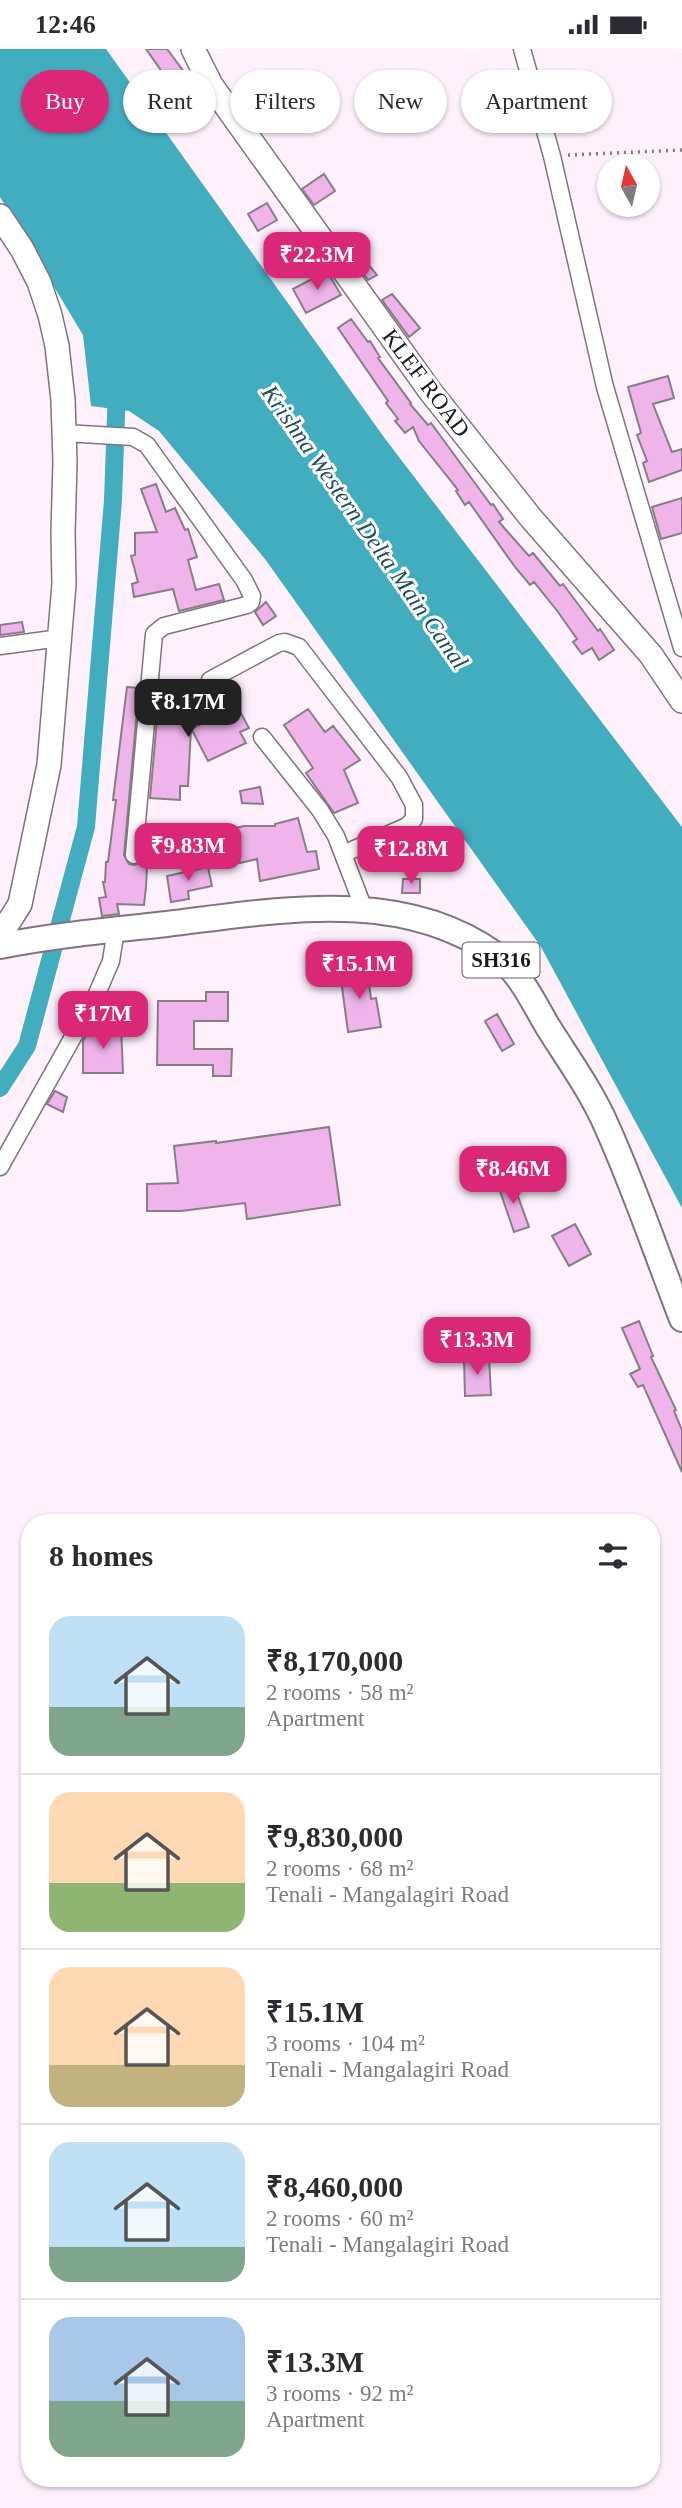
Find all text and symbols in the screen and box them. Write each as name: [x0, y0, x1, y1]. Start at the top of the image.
text: 12:46: [35, 10, 96, 39]
chip: Buy: [21, 70, 109, 133]
chip: Rent: [123, 70, 216, 133]
chip: Filters: [230, 70, 340, 133]
chip: New: [354, 70, 447, 133]
chip: Apartment: [461, 70, 612, 133]
north arrow: [597, 154, 660, 217]
map controls: [597, 154, 660, 217]
pin: ₹22.3M: [260, 233, 374, 292]
text: ₹22.3M: [279, 242, 355, 267]
street label: KLEF ROAD: [377, 324, 475, 442]
water label: Krishna Western Delta Main Canal: [256, 379, 473, 674]
pin: ₹8.17M: [131, 679, 245, 739]
text: ₹8.17M: [150, 689, 226, 714]
pin: ₹9.83M: [131, 823, 245, 883]
pin: ₹12.8M: [354, 827, 468, 886]
text: ₹9.83M: [150, 833, 226, 858]
text: ₹12.8M: [373, 836, 449, 861]
pin: ₹15.1M: [302, 941, 416, 1001]
road number: SH316: [462, 943, 540, 977]
text: ₹15.1M: [321, 951, 397, 976]
pin: ₹17M: [62, 991, 144, 1051]
text: ₹17M: [74, 1001, 132, 1026]
pin: ₹8.46M: [456, 1147, 570, 1206]
text: ₹8.46M: [475, 1156, 551, 1181]
pin: ₹13.3M: [420, 1317, 534, 1377]
text: ₹13.3M: [439, 1327, 515, 1352]
icon: filters: [594, 1537, 632, 1575]
text: 8 homes: [49, 1539, 153, 1572]
icon: home: [105, 1644, 189, 1728]
text: ₹8,170,000: [266, 1644, 403, 1677]
text: 2 rooms · 58 m²: [266, 1680, 413, 1705]
text: Apartment: [266, 1706, 364, 1731]
icon: home: [105, 1820, 189, 1904]
text: ₹9,830,000: [266, 1820, 403, 1853]
text: 2 rooms · 68 m²: [266, 1856, 413, 1881]
text: Tenali - Mangalagiri Road: [266, 1882, 509, 1907]
icon: home: [105, 1995, 189, 2079]
text: ₹15.1M: [266, 1995, 364, 2028]
text: 3 rooms · 104 m²: [266, 2031, 425, 2056]
text: Tenali - Mangalagiri Road: [266, 2057, 509, 2082]
icon: home: [105, 2170, 189, 2254]
text: ₹8,460,000: [266, 2170, 403, 2203]
text: 2 rooms · 60 m²: [266, 2206, 413, 2231]
text: Tenali - Mangalagiri Road: [266, 2232, 509, 2257]
icon: home: [105, 2345, 189, 2429]
text: ₹13.3M: [266, 2345, 364, 2378]
text: 3 rooms · 92 m²: [266, 2381, 413, 2406]
text: Apartment: [266, 2407, 364, 2432]

